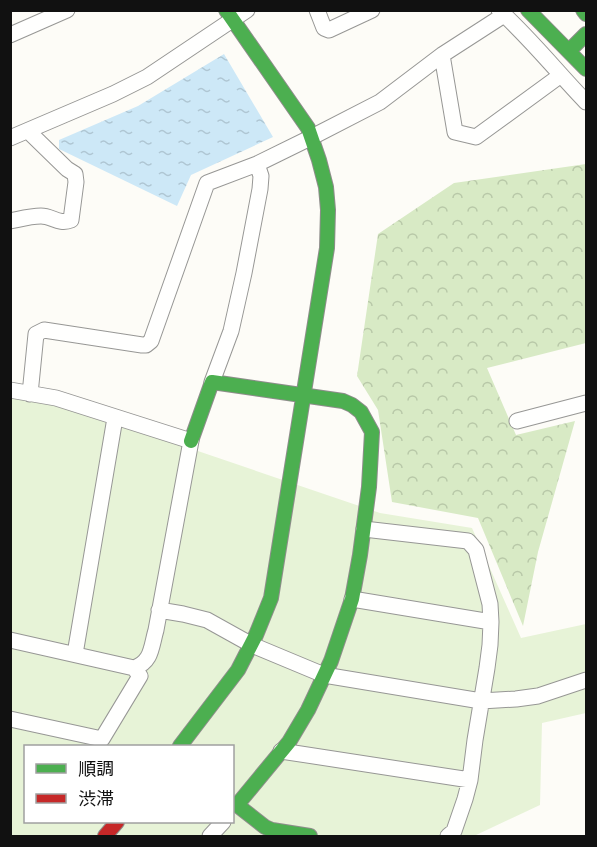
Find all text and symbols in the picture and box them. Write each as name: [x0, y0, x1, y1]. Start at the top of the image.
legend: [24, 745, 234, 823]
text: 順調: [78, 758, 114, 780]
text: 渋滞: [78, 788, 114, 810]

